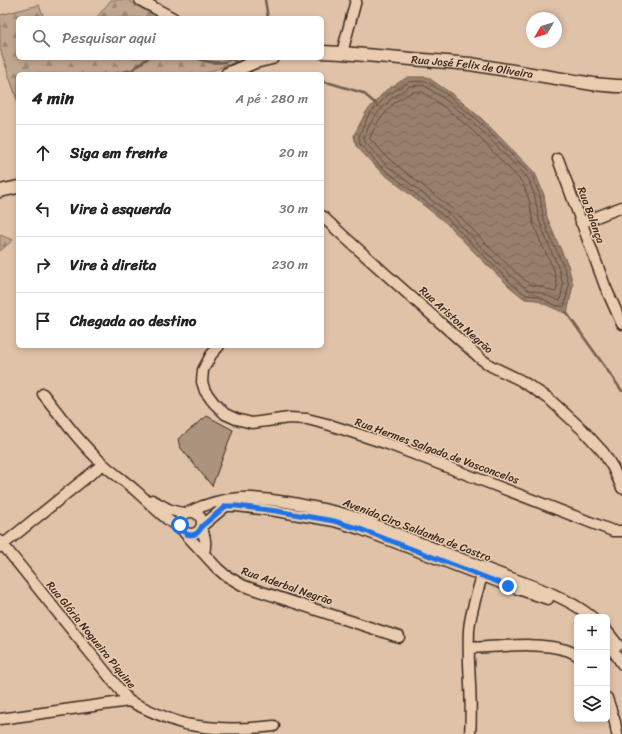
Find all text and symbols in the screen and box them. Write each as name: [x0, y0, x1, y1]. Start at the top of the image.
north arrow: [526, 12, 562, 48]
search box: [16, 16, 324, 60]
text: Pesquisar aqui: [62, 25, 156, 51]
icon: search: [30, 27, 52, 49]
street label: Rua José Felix de Oliveira: [411, 49, 535, 84]
text: 4 min: [32, 83, 74, 113]
text: A pé · 280 m: [235, 87, 308, 110]
text: Siga em frente: [70, 140, 167, 166]
text: 20 m: [279, 141, 308, 164]
icon: ahead: [32, 142, 54, 164]
street label: Rua Balança: [572, 184, 610, 246]
text: Vire à esquerda: [70, 196, 171, 222]
text: 30 m: [279, 197, 308, 220]
icon: left: [32, 198, 54, 220]
text: Vire à direita: [70, 252, 156, 278]
text: 230 m: [272, 253, 308, 276]
icon: right: [32, 254, 54, 276]
street label: Rua Ariston Negrão: [415, 282, 498, 359]
text: Chegada ao destino: [70, 308, 196, 334]
icon: arrive: [32, 310, 54, 332]
street label: Rua Hermes Salgado de Vasconcelos: [352, 412, 523, 490]
street label: Avenida Ciro Saldanha de Castro: [339, 493, 494, 567]
route start: [171, 516, 189, 534]
street label: Rua Aderbal Negrão: [239, 561, 336, 611]
street label: Rua Glória Nogueira Piquine: [41, 577, 141, 693]
route end: [499, 577, 517, 595]
map controls: [574, 614, 610, 722]
button: +: [574, 614, 610, 650]
button: −: [574, 650, 610, 686]
button: layers: [574, 686, 610, 722]

